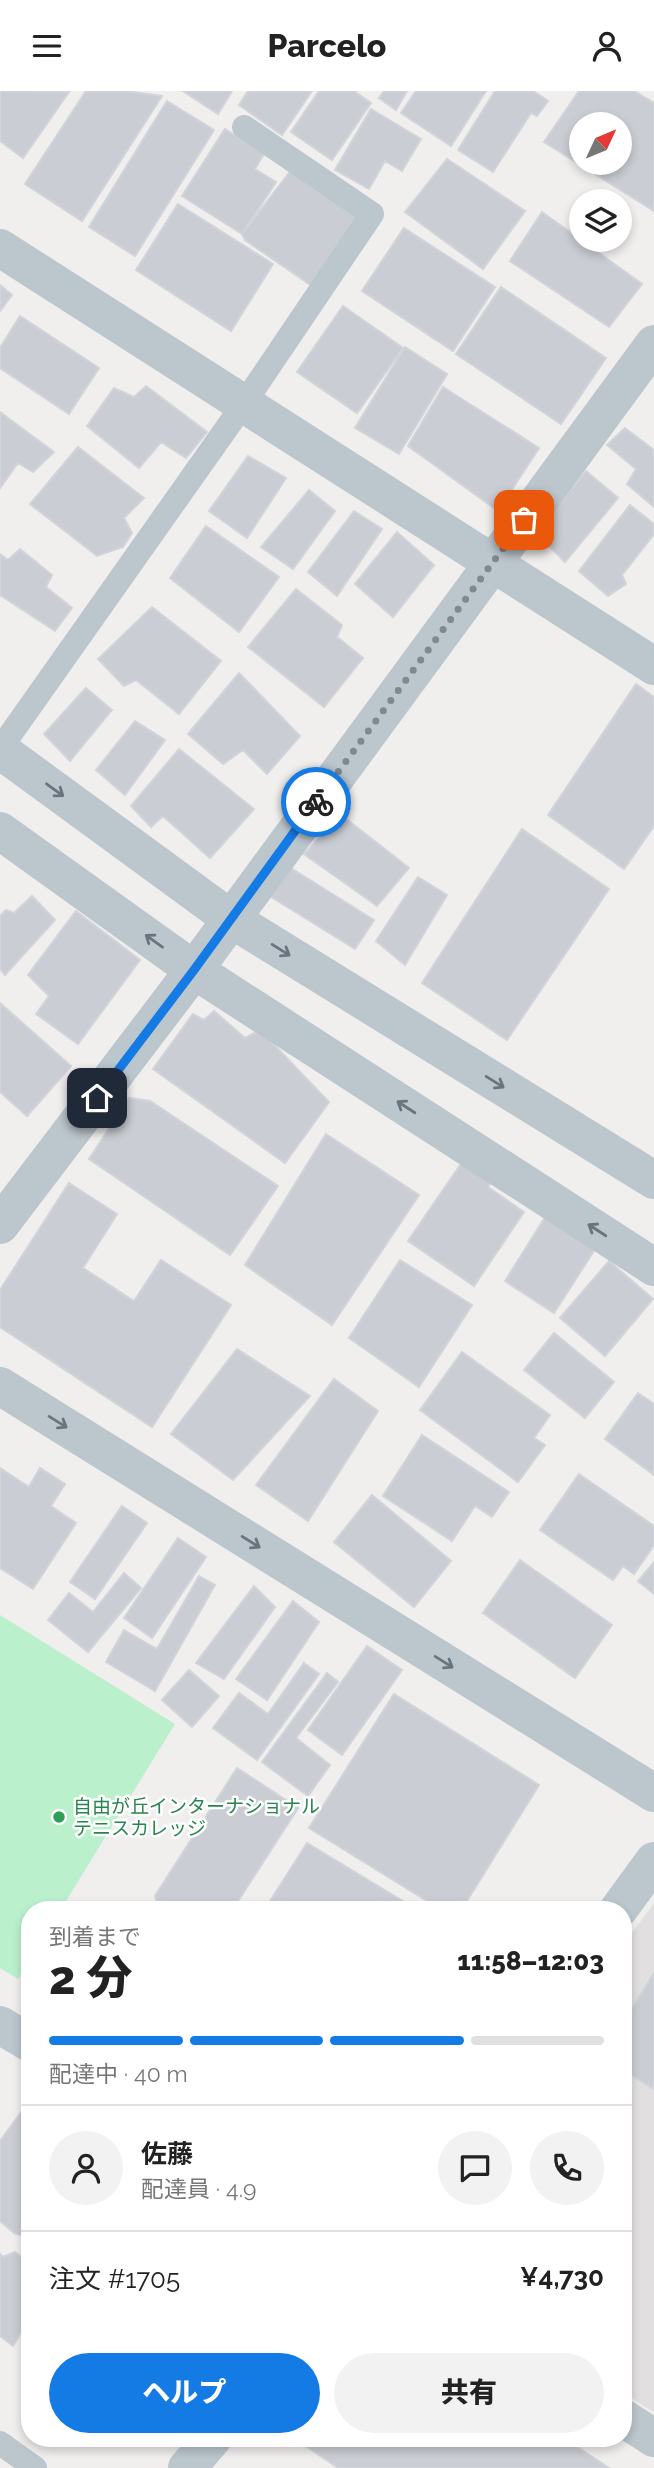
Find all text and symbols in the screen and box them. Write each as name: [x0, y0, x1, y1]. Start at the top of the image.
icon: menu: [28, 27, 66, 65]
text: Parcelo: [268, 27, 386, 64]
icon: person: [588, 27, 626, 65]
north arrow: [569, 112, 632, 175]
map controls: [569, 112, 632, 252]
button: layers: [569, 189, 632, 252]
pin: [494, 490, 554, 550]
icon: bag: [505, 501, 543, 539]
courier: [281, 767, 351, 837]
one-way arrow: [45, 783, 64, 797]
icon: bike: [297, 783, 335, 821]
one-way arrow: [145, 934, 164, 949]
one-way arrow: [270, 943, 290, 957]
pin: [67, 1068, 127, 1128]
one-way arrow: [485, 1075, 505, 1089]
icon: home: [78, 1079, 116, 1117]
one-way arrow: [396, 1099, 416, 1113]
one-way arrow: [587, 1223, 607, 1237]
one-way arrow: [48, 1414, 67, 1429]
one-way arrow: [241, 1535, 261, 1549]
one-way arrow: [434, 1656, 454, 1670]
place label: 自由が丘インターナショナル テニスカレッジ: [73, 1795, 320, 1839]
marker: 自由が丘インターナショナル テニスカレッジ: [51, 1809, 67, 1825]
text: 到着まで: [49, 1923, 141, 1950]
text: 11:58–12:03: [457, 1946, 604, 1976]
text: 2 分: [49, 1951, 132, 2005]
text: 配達中 · 40 m: [49, 2060, 188, 2087]
button: person: [49, 2131, 123, 2205]
button: chat: [438, 2131, 512, 2205]
button: phone: [530, 2131, 604, 2205]
text: 佐藤: [141, 2139, 193, 2169]
text: 配達員 · 4.9: [141, 2175, 256, 2202]
text: ¥4,730: [520, 2262, 604, 2292]
text: 注文 #1705: [49, 2264, 180, 2294]
button: ヘルプ: [49, 2353, 320, 2433]
button: 共有: [334, 2353, 604, 2433]

